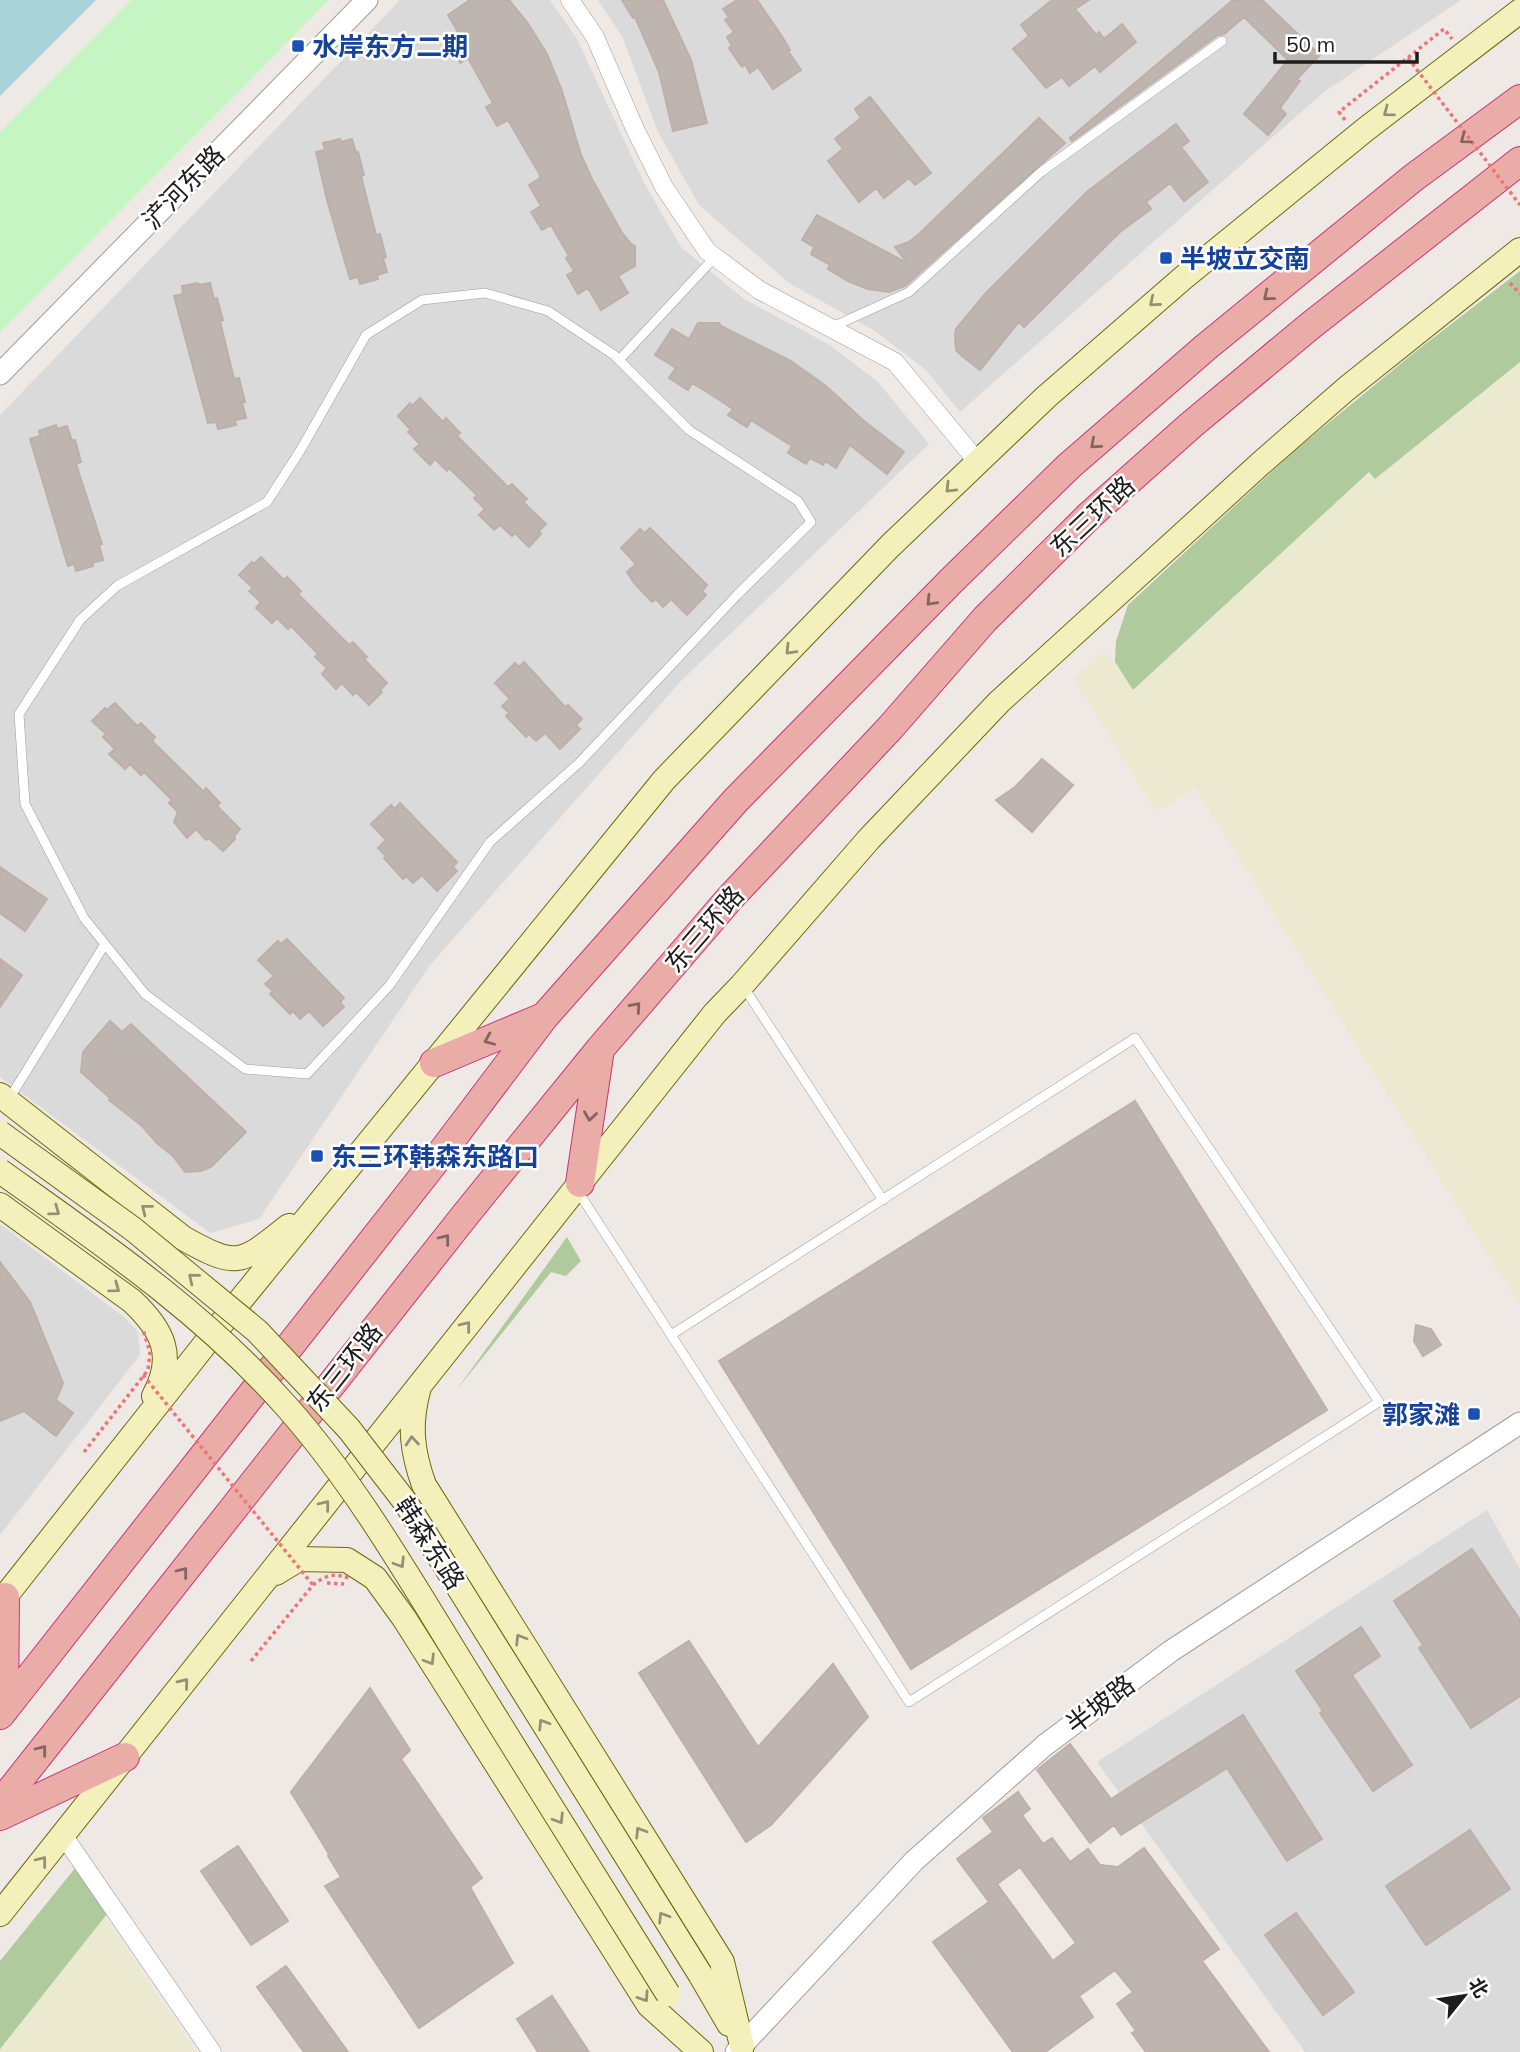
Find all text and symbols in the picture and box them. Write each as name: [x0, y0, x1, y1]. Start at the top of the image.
scale bar: [1275, 21, 1417, 65]
place label: 水岸东方二期: [312, 30, 468, 63]
text: 50 m: [1286, 31, 1335, 57]
marker: 水岸东方二期: [290, 38, 306, 54]
one-way arrow: [1383, 104, 1396, 116]
one-way arrow: [1460, 131, 1473, 144]
street label: 浐河东路: [135, 138, 231, 236]
place label: 半坡立交南: [1180, 242, 1310, 275]
marker: 半坡立交南: [1158, 250, 1174, 266]
one-way arrow: [1264, 288, 1277, 300]
one-way arrow: [1150, 294, 1163, 306]
one-way arrow: [1090, 436, 1103, 448]
street label: 东三环路: [1043, 468, 1141, 564]
one-way arrow: [945, 479, 958, 492]
one-way arrow: [926, 593, 939, 606]
one-way arrow: [786, 642, 799, 655]
street label: 东三环路: [657, 879, 751, 979]
one-way arrow: [628, 1002, 640, 1015]
one-way arrow: [484, 1031, 496, 1045]
one-way arrow: [583, 1110, 598, 1122]
place label: 东三环韩森东路口: [331, 1140, 539, 1173]
marker: 东三环韩森东路口: [309, 1148, 325, 1164]
one-way arrow: [47, 1202, 60, 1215]
one-way arrow: [141, 1204, 153, 1217]
one-way arrow: [437, 1235, 450, 1247]
one-way arrow: [189, 1274, 202, 1286]
one-way arrow: [107, 1280, 120, 1292]
street label: 东三环路: [299, 1316, 389, 1418]
one-way arrow: [458, 1321, 470, 1334]
place label: 郭家滩: [1382, 1398, 1460, 1431]
marker: 郭家滩: [1466, 1406, 1482, 1422]
one-way arrow: [405, 1435, 420, 1446]
street label: 韩森东路: [388, 1490, 472, 1596]
one-way arrow: [317, 1500, 330, 1512]
one-way arrow: [392, 1555, 405, 1568]
one-way arrow: [175, 1567, 188, 1579]
one-way arrow: [516, 1633, 529, 1646]
one-way arrow: [422, 1652, 435, 1665]
street label: 半坡路: [1059, 1667, 1141, 1741]
one-way arrow: [176, 1678, 189, 1691]
one-way arrow: [538, 1718, 551, 1731]
one-way arrow: [34, 1746, 47, 1758]
one-way arrow: [550, 1811, 563, 1824]
one-way arrow: [636, 1826, 649, 1839]
one-way arrow: [34, 1856, 47, 1869]
one-way arrow: [659, 1911, 672, 1924]
north arrow: [1429, 1961, 1499, 2031]
text: 北: [1464, 1973, 1494, 2002]
one-way arrow: [636, 1989, 648, 2002]

